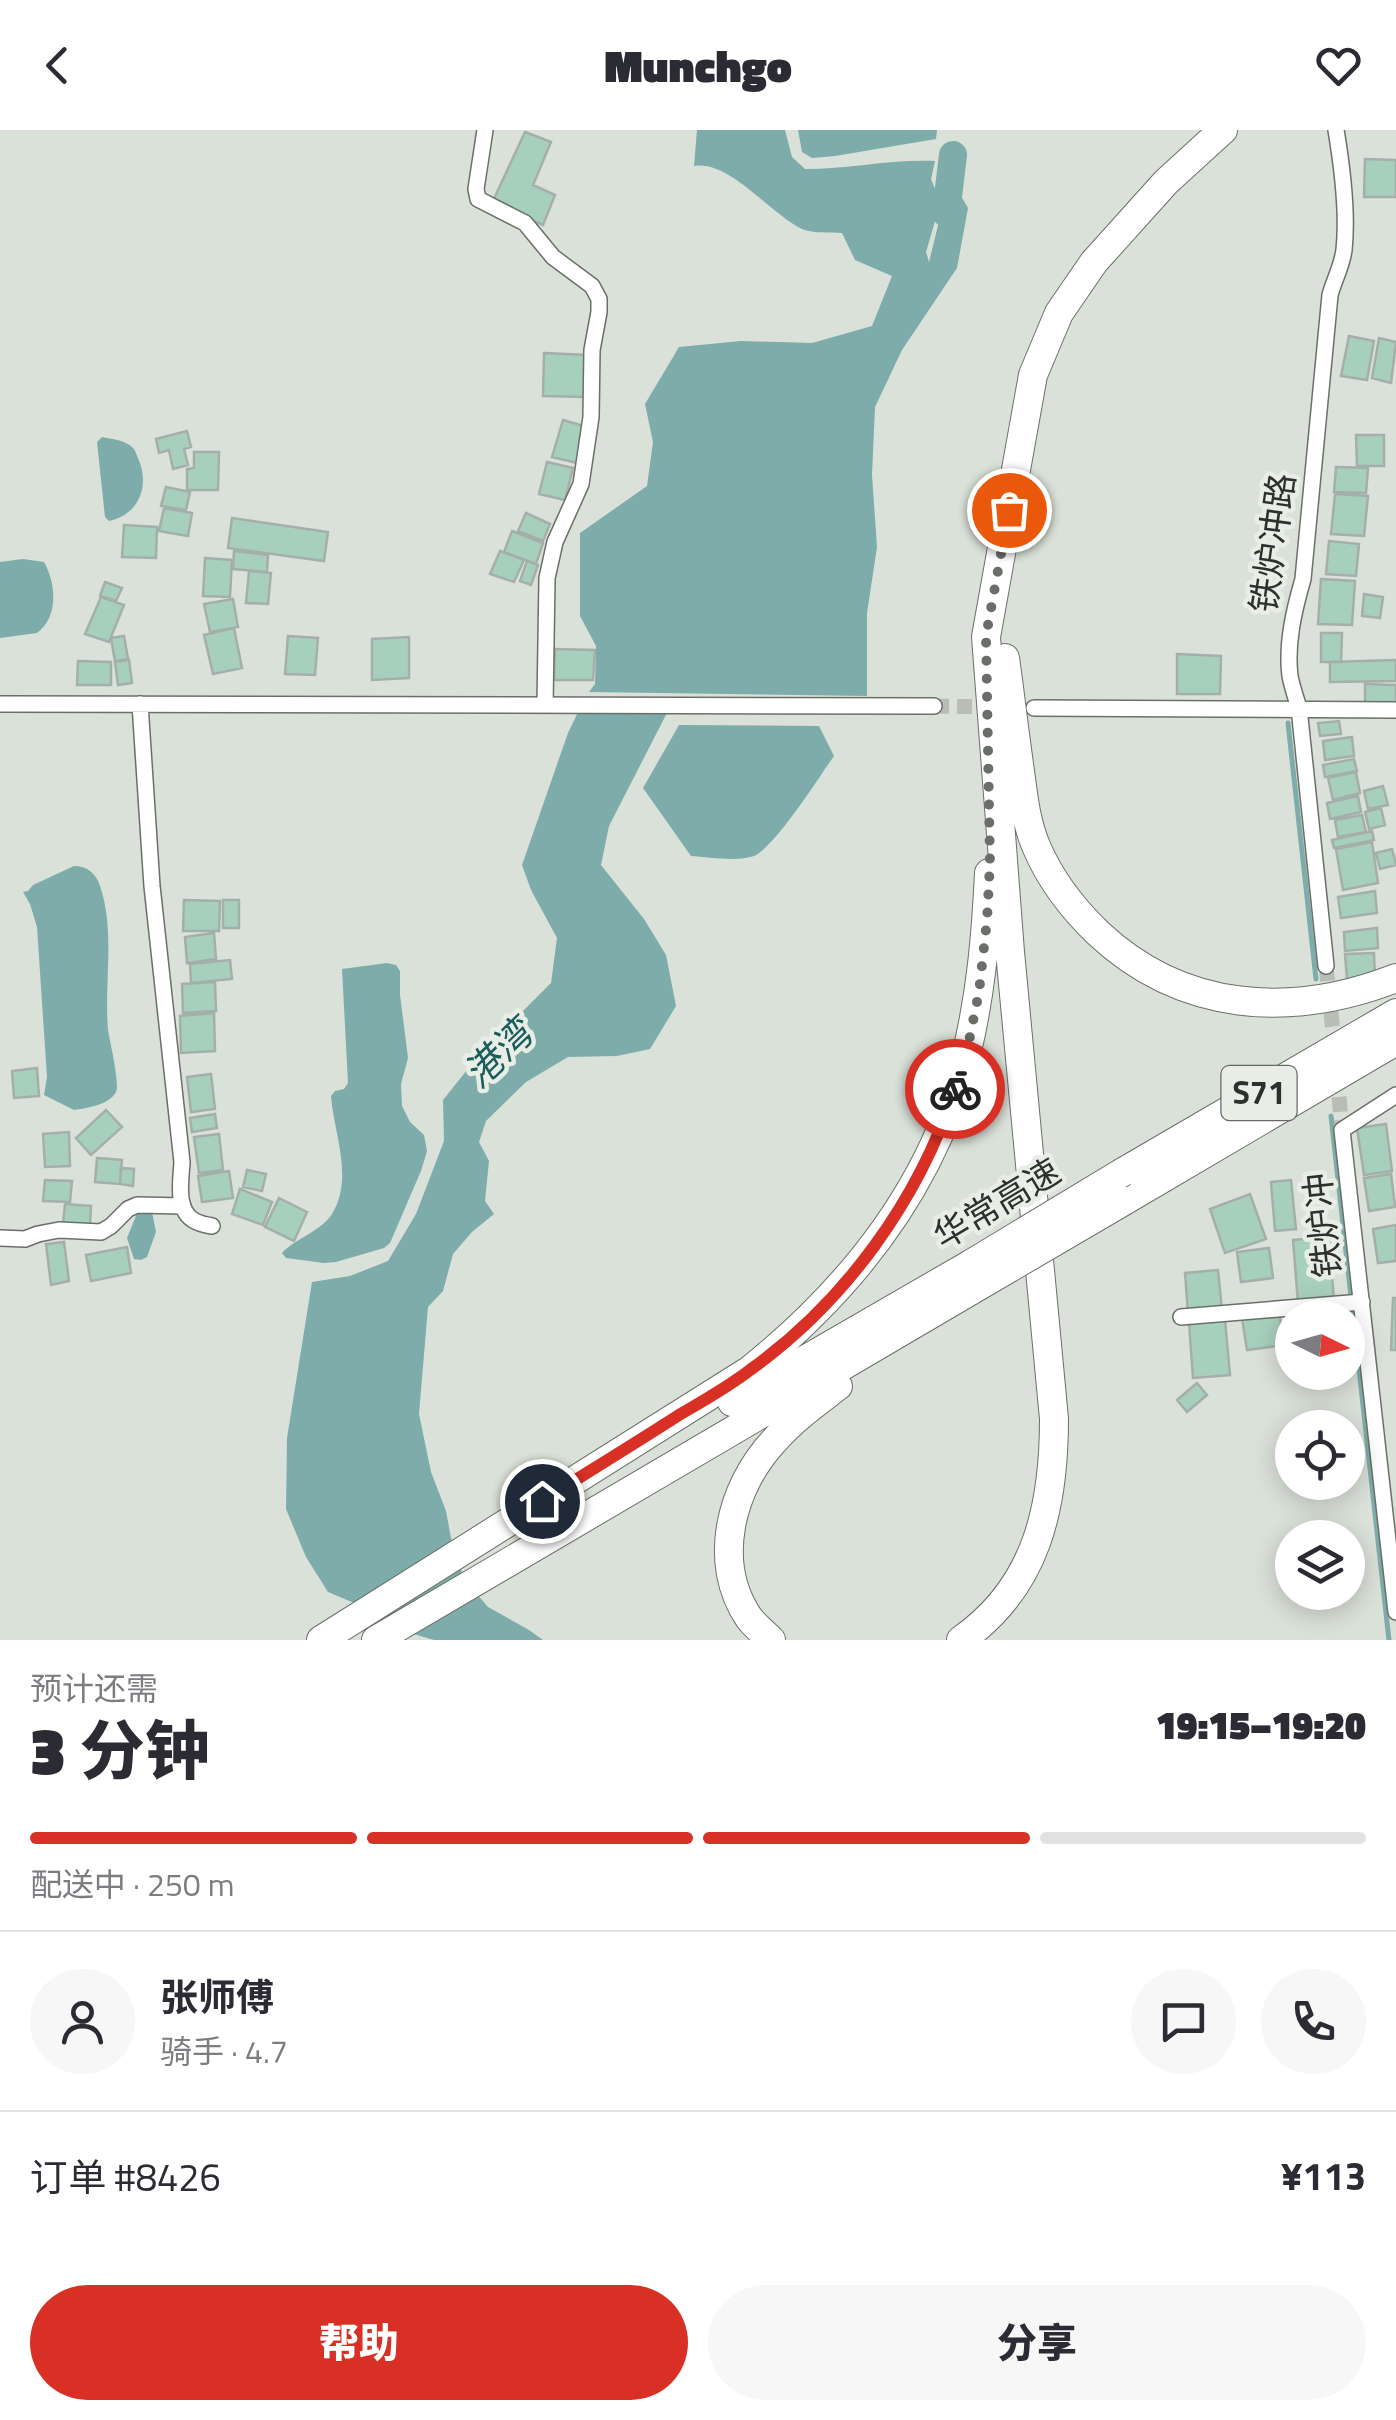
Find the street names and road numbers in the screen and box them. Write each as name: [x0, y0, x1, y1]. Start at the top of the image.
street label: 铁炉冲路: [1236, 470, 1308, 616]
road number: S71: [1222, 1066, 1296, 1120]
street label: 华常高速: [923, 1144, 1070, 1262]
street label: 铁炉冲: [1290, 1170, 1354, 1280]

